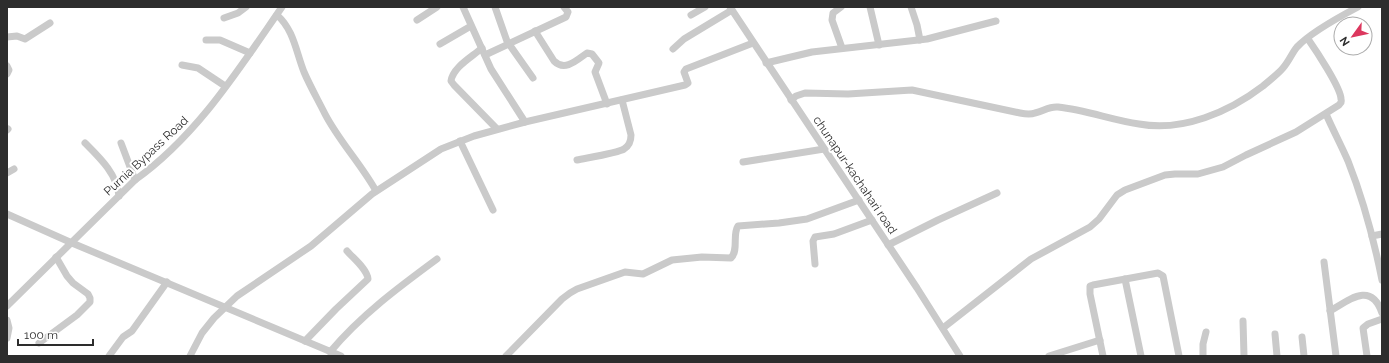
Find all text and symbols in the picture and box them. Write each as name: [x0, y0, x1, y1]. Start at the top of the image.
north arrow: [1333, 16, 1373, 56]
text: N: [1337, 34, 1353, 48]
street label: Purnia Bypass Road: [101, 113, 191, 199]
street label: chunapur-kachahari road: [810, 113, 900, 237]
scale bar: [18, 321, 93, 347]
text: 100 m: [24, 328, 58, 342]

